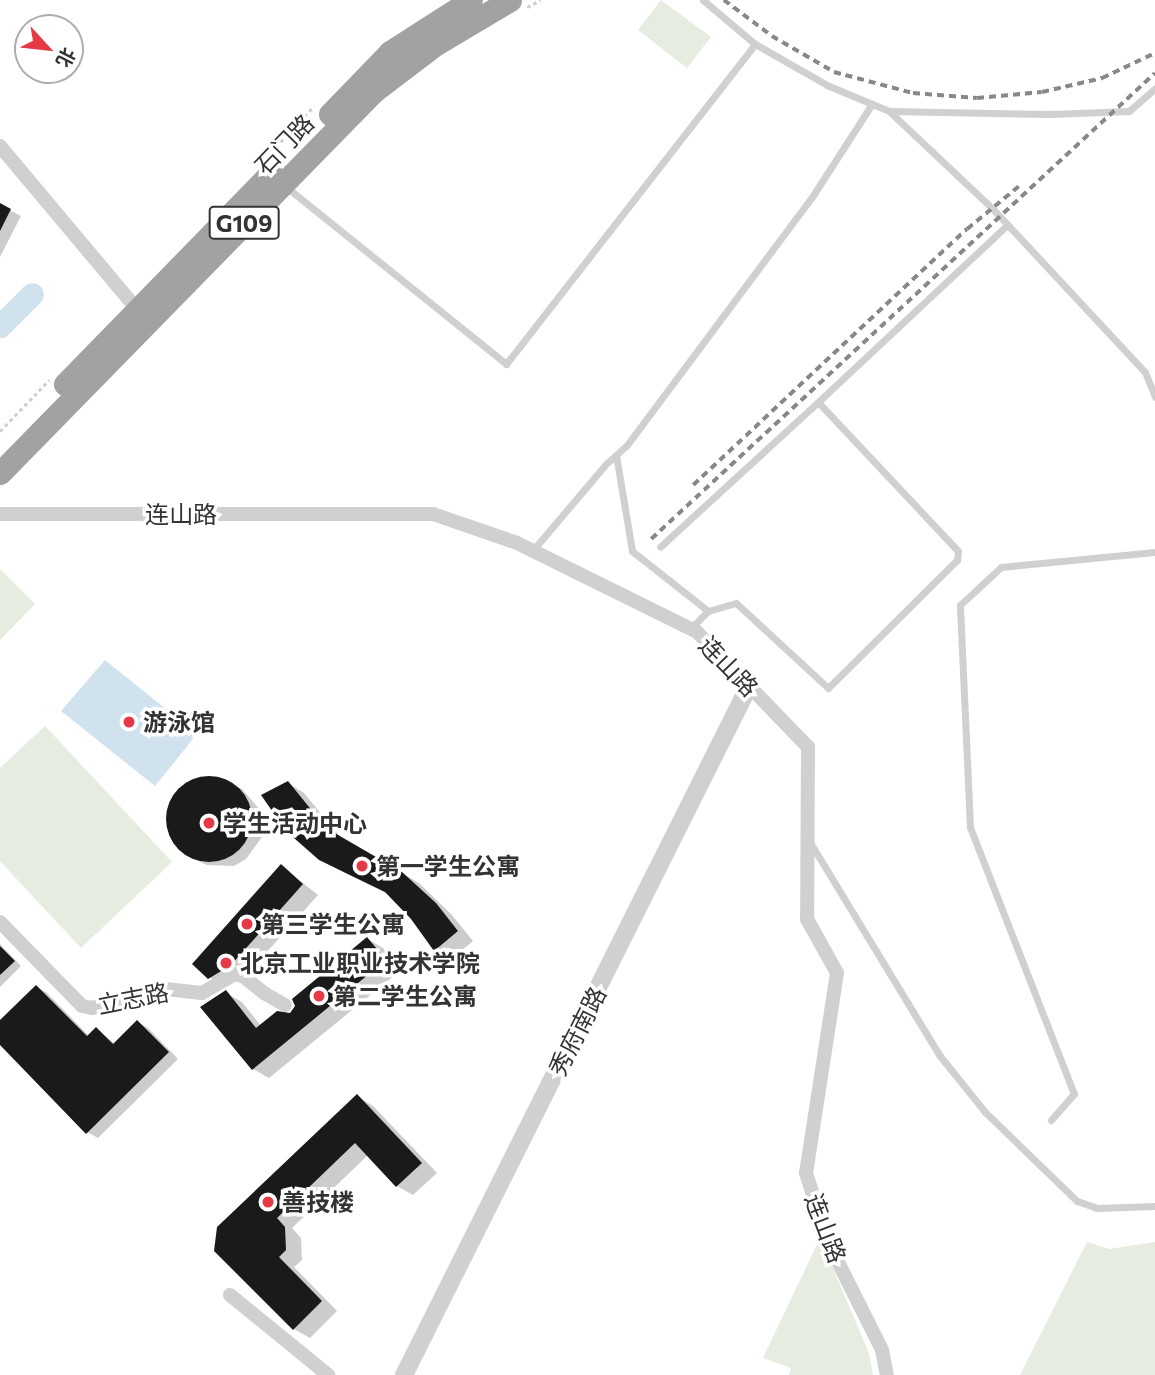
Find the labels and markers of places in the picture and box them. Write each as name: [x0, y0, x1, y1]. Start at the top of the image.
place label: 游泳馆: [143, 708, 215, 736]
marker: 游泳馆: [121, 714, 137, 730]
place label: 学生活动中心: [223, 809, 367, 837]
marker: 学生活动中心: [201, 815, 217, 831]
place label: 第一学生公寓: [376, 852, 520, 880]
marker: 第一学生公寓: [354, 858, 370, 874]
place label: 第三学生公寓: [261, 910, 405, 938]
marker: 第三学生公寓: [239, 916, 255, 932]
place label: 北京工业职业技术学院: [240, 949, 480, 977]
marker: 北京工业职业技术学院: [218, 955, 234, 971]
place label: 第二学生公寓: [333, 982, 477, 1010]
marker: 第二学生公寓: [311, 988, 327, 1004]
place label: 善技楼: [282, 1188, 354, 1216]
marker: 善技楼: [260, 1194, 276, 1210]

